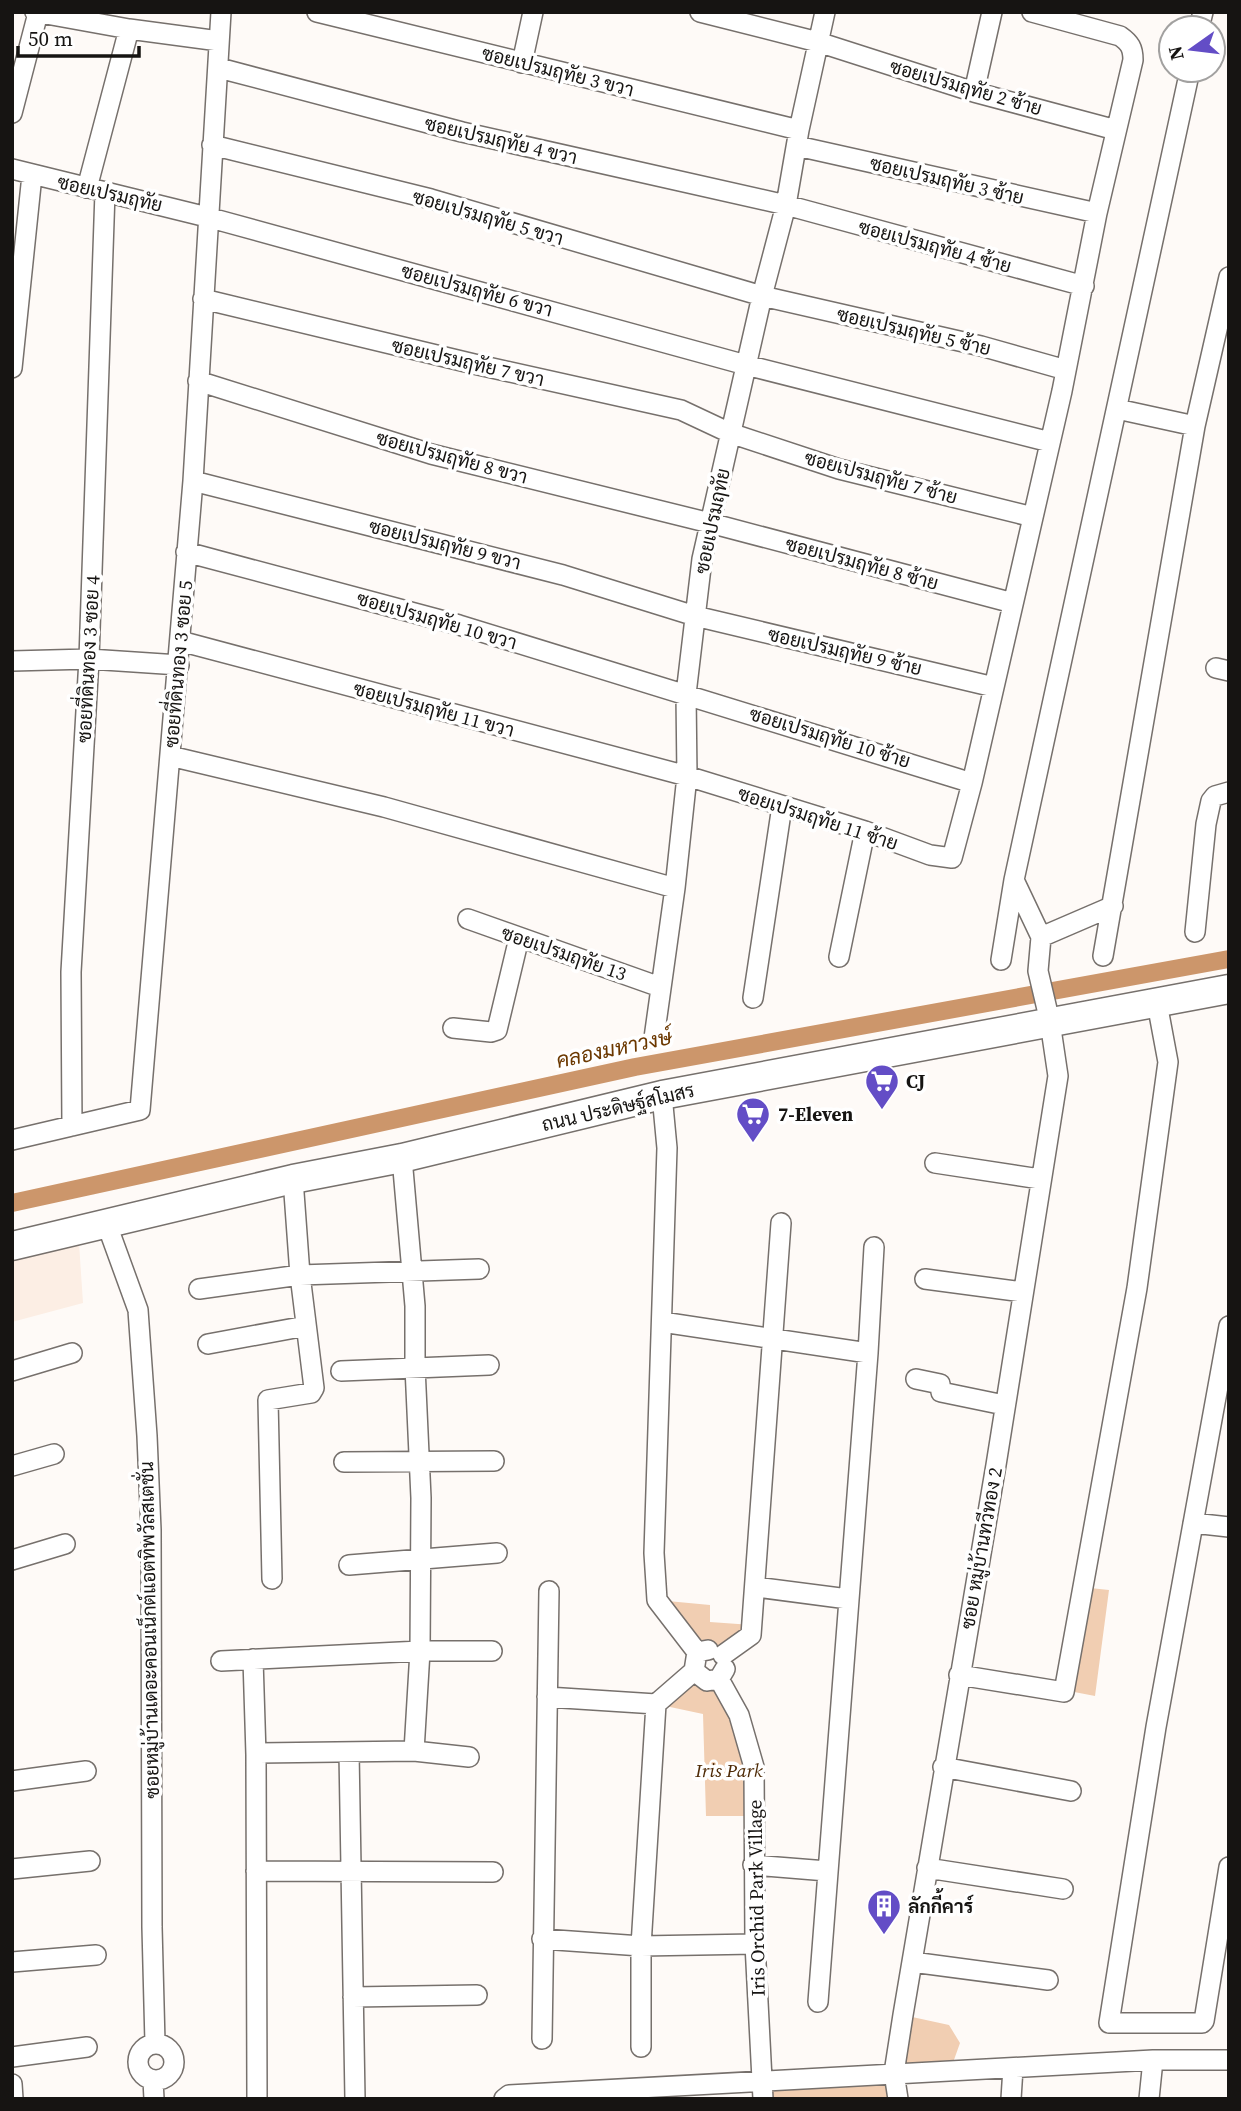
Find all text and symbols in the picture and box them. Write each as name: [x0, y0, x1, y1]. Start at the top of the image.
scale bar: [18, 14, 138, 58]
north arrow: [1157, 14, 1227, 84]
text: 50 m: [28, 24, 73, 53]
street label: ซอยเปรมฤทัย 3 ขวา: [479, 40, 637, 102]
text: N: [1161, 43, 1190, 63]
street label: ซอยเปรมฤทัย 2 ซ้าย: [887, 53, 1045, 121]
street label: ซอยเปรมฤทัย 4 ขวา: [422, 110, 580, 170]
street label: ซอยเปรมฤทัย 3 ซ้าย: [867, 150, 1027, 210]
street label: ซอยเปรมฤทัย: [55, 168, 165, 218]
street label: ซอยเปรมฤทัย 5 ขวา: [409, 183, 567, 251]
street label: ซอยเปรมฤทัย 4 ซ้าย: [856, 213, 1014, 279]
street label: ซอยเปรมฤทัย 6 ขวา: [398, 257, 556, 323]
street label: ซอยเปรมฤทัย 5 ซ้าย: [834, 301, 994, 361]
street label: ซอยเปรมฤทัย 7 ขวา: [389, 332, 547, 392]
street label: ซอยเปรมฤทัย 8 ขวา: [373, 424, 531, 490]
street label: ซอยเปรมฤทัย 7 ซ้าย: [802, 444, 960, 510]
street label: ซอยเปรมฤทัย: [688, 466, 736, 576]
street label: ซอยเปรมฤทัย 9 ขวา: [366, 513, 524, 575]
street label: ซอยเปรมฤทัย 8 ซ้าย: [783, 530, 941, 596]
street label: ซอยที่ดินทอง 3 ซอย 4: [67, 574, 105, 743]
street label: ซอยที่ดินทอง 3 ซอย 5: [154, 579, 198, 749]
street label: ซอยเปรมฤทัย 10 ขวา: [354, 585, 520, 655]
street label: ซอยเปรมฤทัย 9 ซ้าย: [765, 621, 925, 681]
street label: ซอยเปรมฤทัย 11 ขวา: [351, 675, 517, 743]
street label: ซอยเปรมฤทัย 10 ซ้าย: [746, 700, 914, 774]
street label: ซอยเปรมฤทัย 11 ซ้าย: [735, 780, 901, 856]
street label: ซอยเปรมฤทัย 13: [498, 919, 630, 987]
water label: คลองมหาวงษ์: [553, 1022, 677, 1075]
supermarket icon: CJ: [863, 1062, 901, 1111]
place label: CJ: [906, 1068, 925, 1094]
street label: ถนน ประดิษฐ์สโมสร: [539, 1077, 697, 1137]
supermarket icon: 7-Eleven: [734, 1095, 772, 1144]
place label: 7-Eleven: [778, 1101, 853, 1127]
street label: ซอยหมู่บ้านเดอะคอนเน็กต์แอตทิพวัลสเตชั่น: [130, 1461, 166, 1799]
street label: ซอย หมู่บ้านทวีทอง 2: [954, 1465, 1009, 1631]
park label: Iris Park: [694, 1757, 763, 1783]
street label: Iris Orchid Park Village: [741, 1799, 771, 1997]
building icon: ลักกี้คาร์: [865, 1887, 903, 1936]
place label: ลักกี้คาร์: [908, 1888, 975, 1919]

